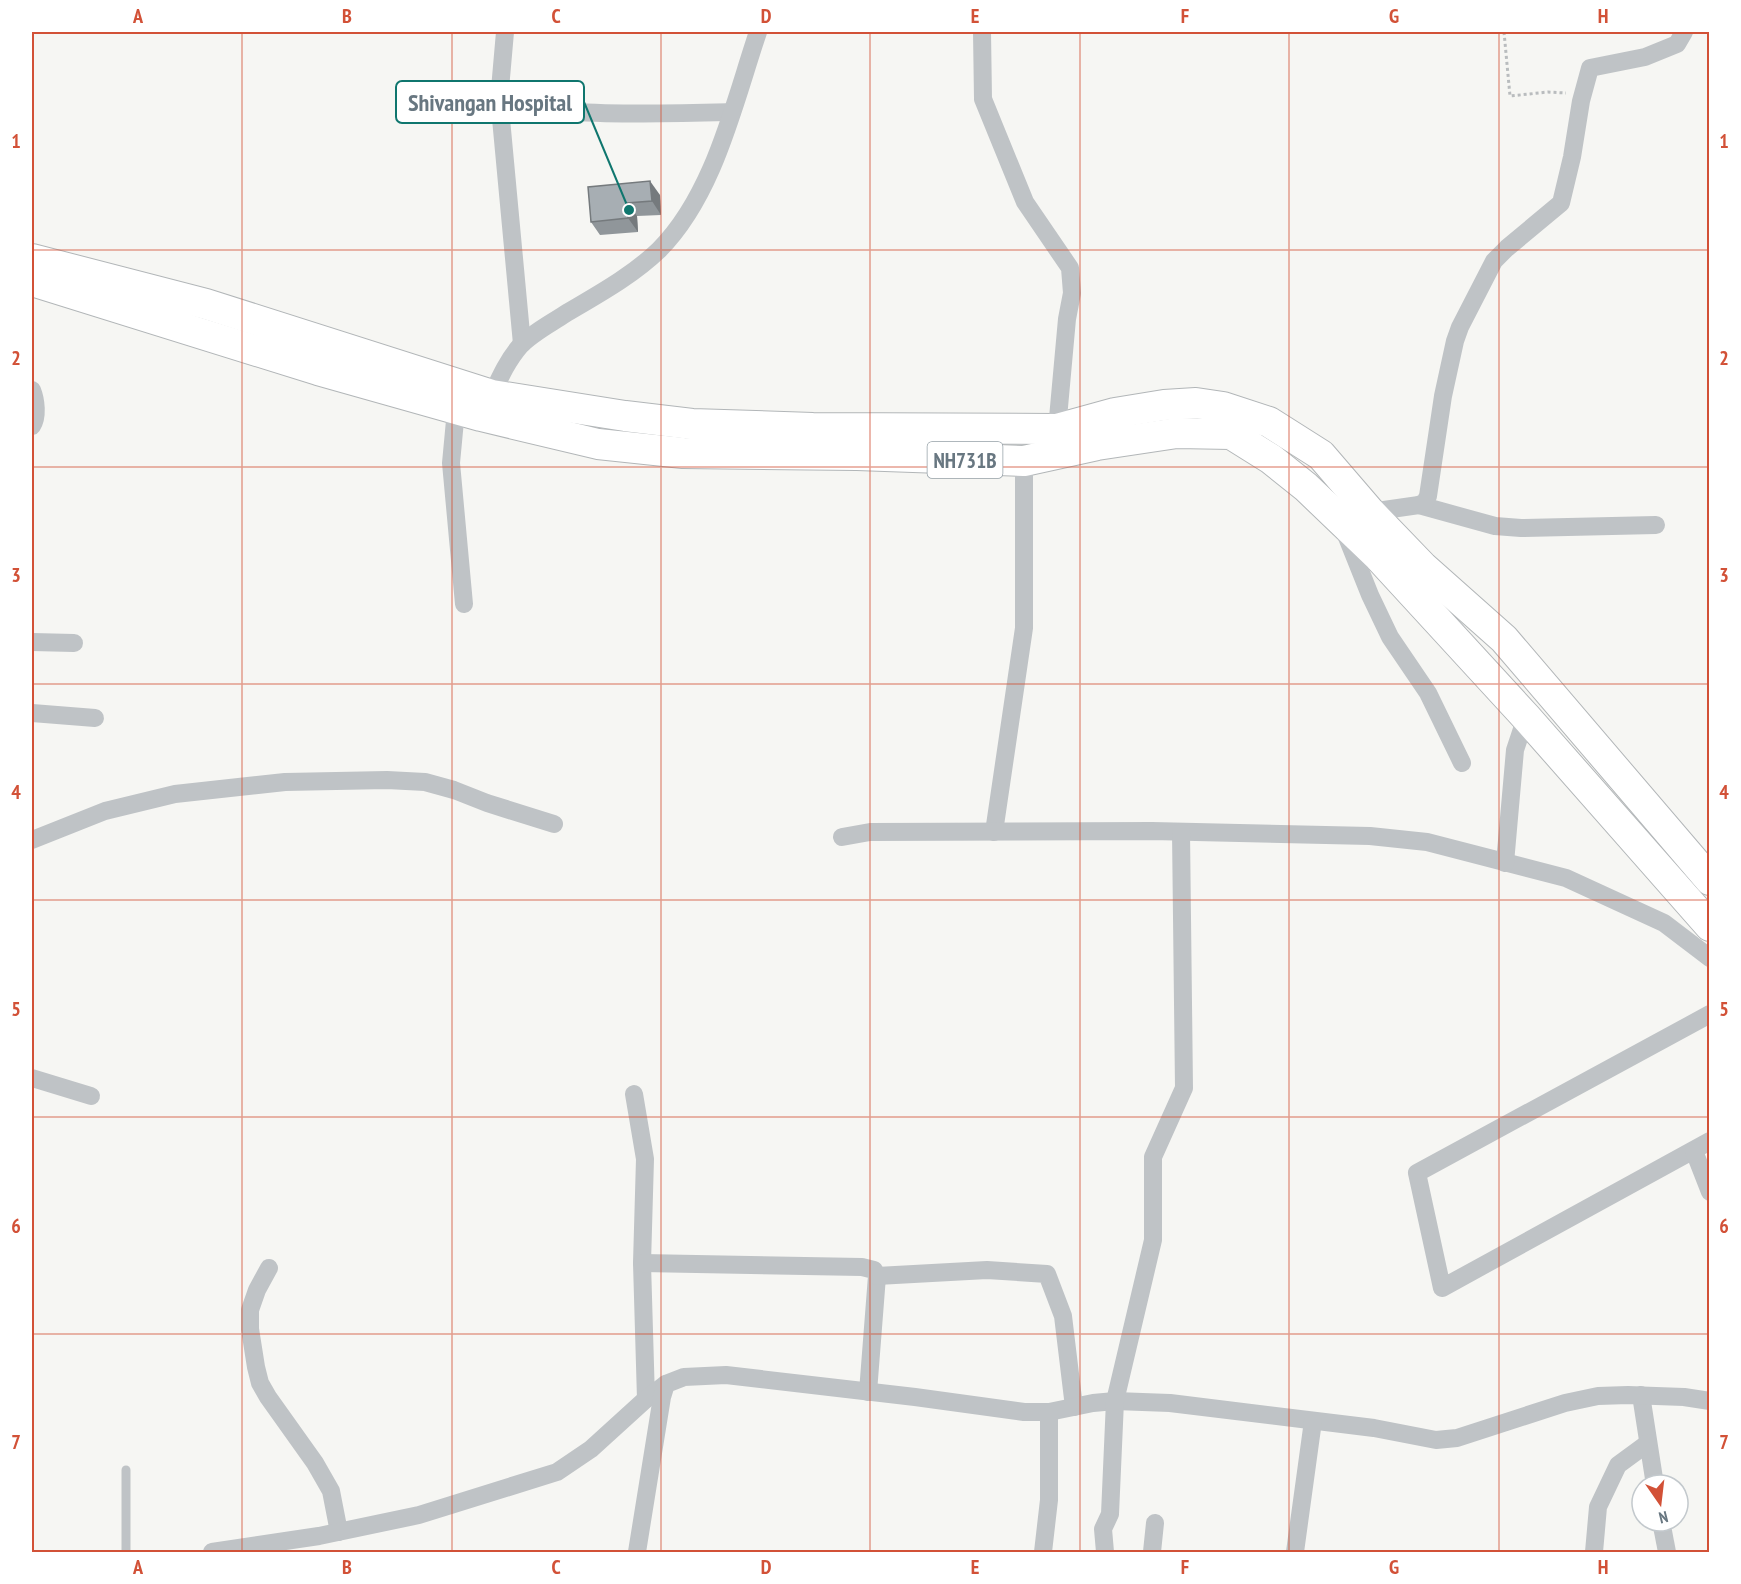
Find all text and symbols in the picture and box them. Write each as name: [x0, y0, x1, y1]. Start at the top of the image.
text: A: [132, 3, 144, 29]
text: B: [342, 3, 352, 29]
text: C: [551, 3, 561, 29]
text: D: [761, 3, 772, 29]
text: E: [971, 3, 979, 29]
text: F: [1181, 3, 1189, 29]
text: G: [1389, 3, 1399, 29]
text: H: [1598, 3, 1608, 29]
callout: Shivangan Hospital: [396, 81, 584, 123]
text: Shivangan Hospital: [408, 87, 572, 118]
text: 1: [11, 128, 21, 154]
text: 1: [1719, 128, 1729, 154]
text: 2: [11, 345, 21, 371]
text: 2: [1719, 345, 1729, 371]
road number: NH731B: [928, 442, 1002, 478]
text: 3: [11, 562, 21, 588]
text: 3: [1719, 562, 1729, 588]
text: 4: [11, 779, 21, 805]
text: 4: [1719, 779, 1729, 805]
text: 5: [11, 996, 21, 1022]
text: 5: [1719, 996, 1729, 1022]
text: 6: [11, 1213, 21, 1239]
text: 6: [1719, 1213, 1729, 1239]
text: 7: [11, 1429, 21, 1455]
text: 7: [1719, 1429, 1729, 1455]
north arrow: [1630, 1473, 1690, 1533]
text: N: [1657, 1507, 1670, 1528]
text: A: [132, 1554, 144, 1580]
text: B: [342, 1554, 352, 1580]
text: C: [551, 1554, 561, 1580]
text: D: [761, 1554, 772, 1580]
text: E: [971, 1554, 979, 1580]
text: F: [1181, 1554, 1189, 1580]
text: G: [1389, 1554, 1399, 1580]
text: H: [1598, 1554, 1608, 1580]

